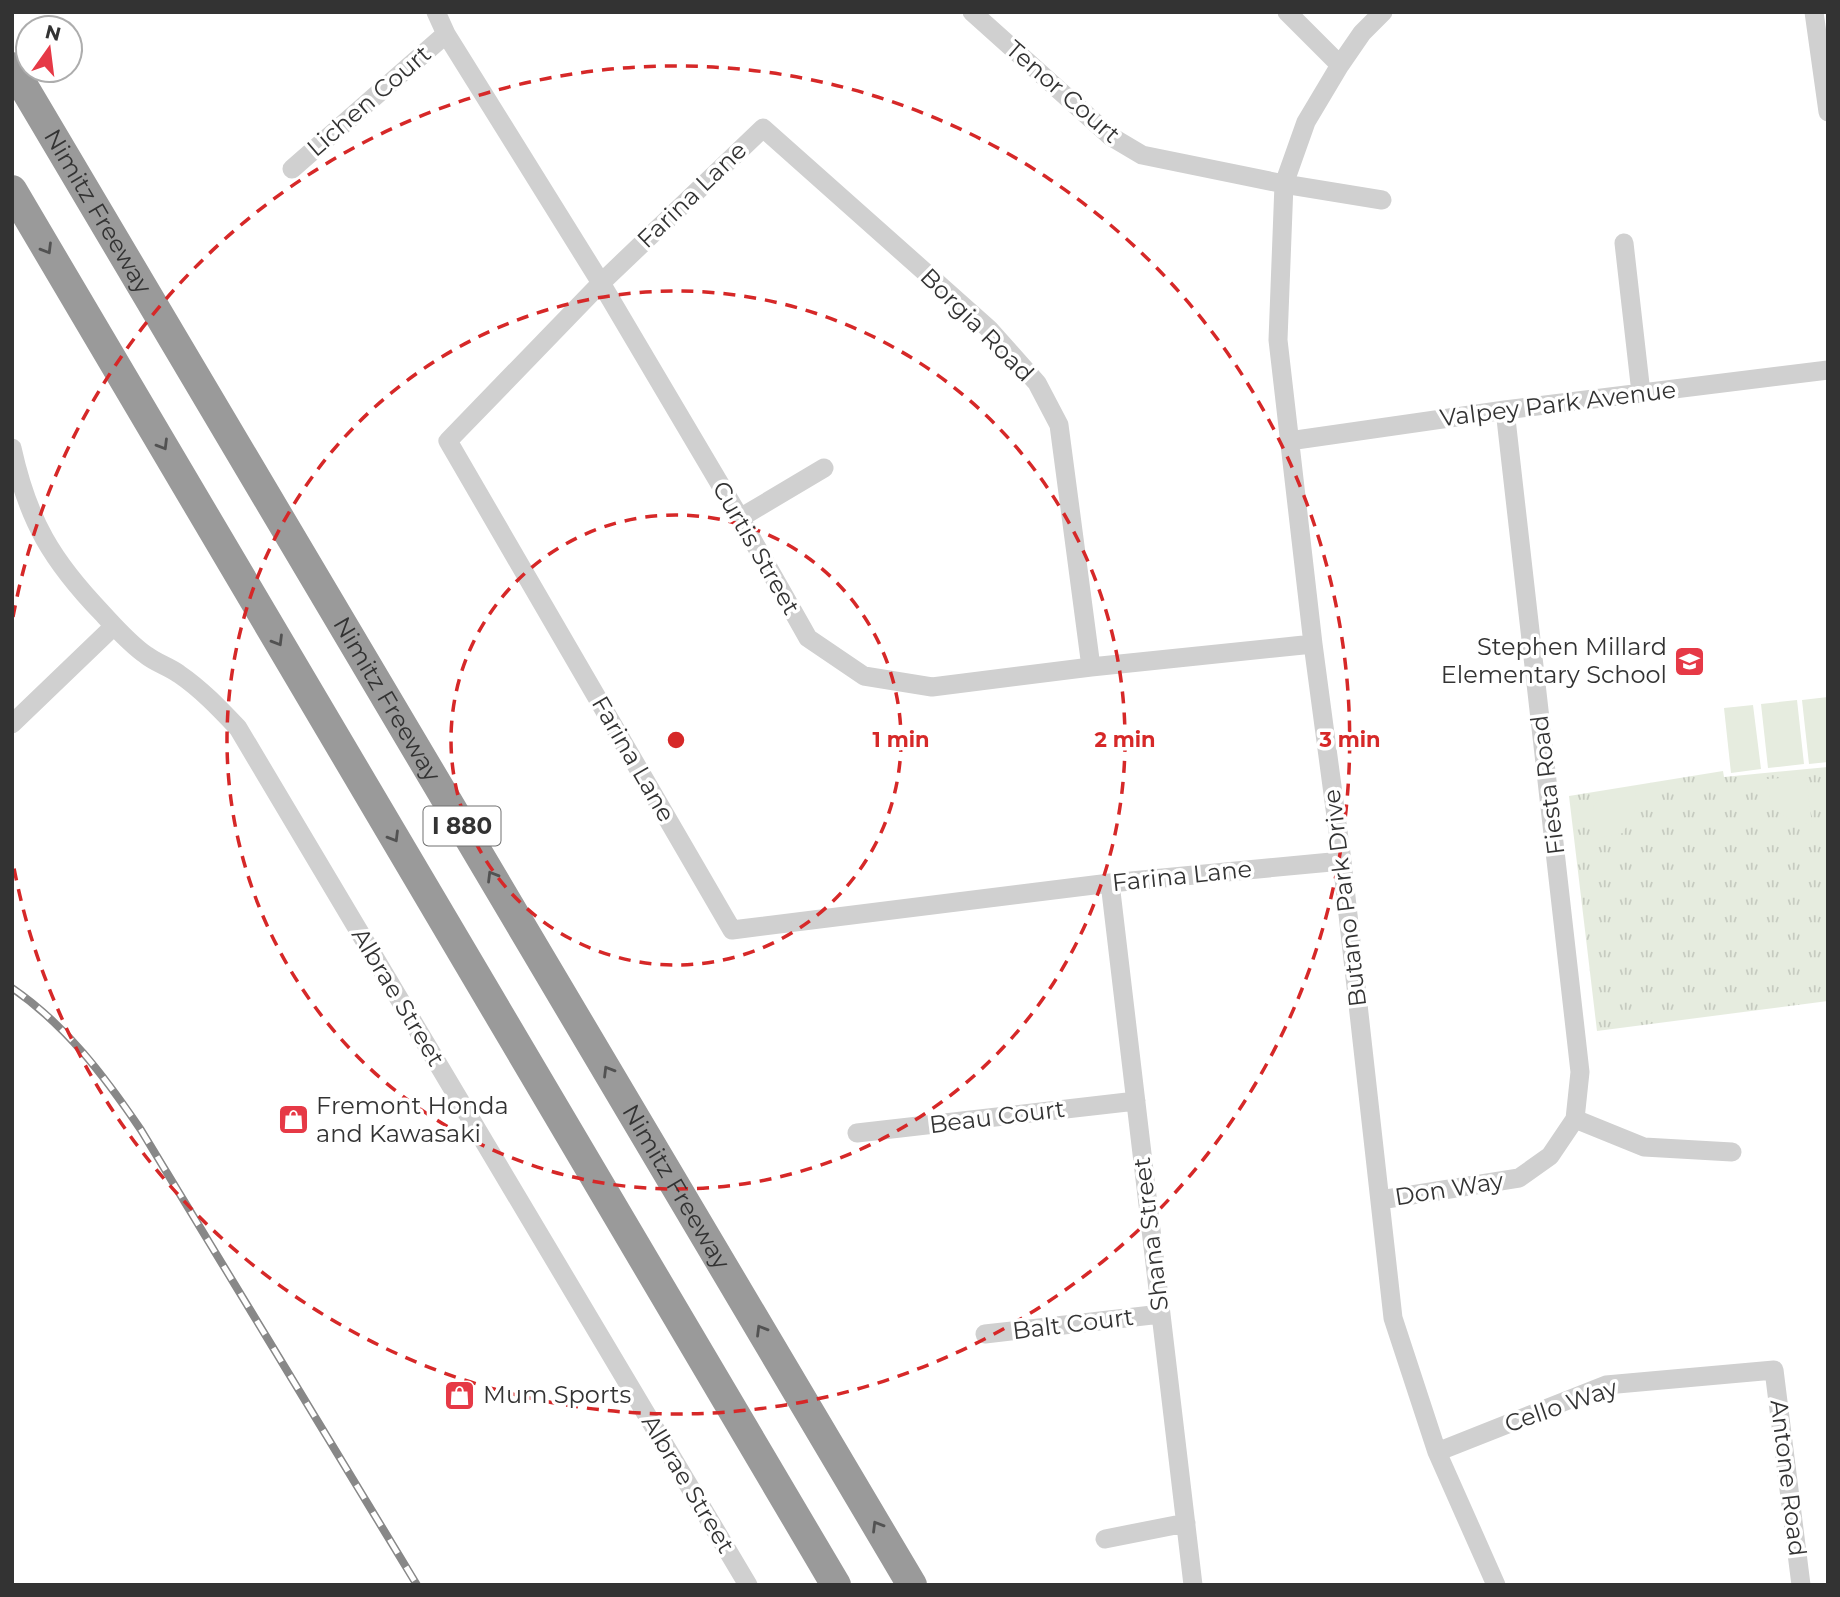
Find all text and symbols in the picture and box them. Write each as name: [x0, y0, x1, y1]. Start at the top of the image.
north arrow: [14, 14, 84, 84]
text: N: [43, 20, 63, 46]
street label: Tenor Court: [1000, 34, 1126, 149]
street label: Lichen Court: [301, 39, 437, 162]
street label: Nimitz Freeway: [38, 124, 158, 299]
street label: Farina Lane: [631, 135, 752, 254]
one-way arrow: [39, 242, 52, 255]
street label: Borgia Road: [915, 262, 1040, 387]
street label: Valpey Park Avenue: [1438, 375, 1678, 432]
one-way arrow: [154, 438, 167, 451]
street label: Curtis Street: [707, 476, 806, 620]
street label: Nimitz Freeway: [327, 611, 447, 787]
place label: Stephen Millard Elementary School: [1441, 632, 1667, 689]
one-way arrow: [270, 633, 283, 646]
school or university icon: Stephen Millard Elementary School: [1673, 644, 1707, 678]
street label: Farina Lane: [586, 691, 681, 827]
street label: Fiesta Road: [1525, 714, 1570, 856]
text: 1 min: [872, 727, 930, 752]
text: 2 min: [1094, 727, 1156, 752]
text: 3 min: [1318, 727, 1381, 752]
centre of rings: [664, 728, 688, 752]
street label: Butano Park Drive: [1317, 788, 1372, 1009]
road number: I 880: [424, 806, 500, 846]
one-way arrow: [386, 829, 399, 842]
street label: Farina Lane: [1111, 854, 1253, 897]
one-way arrow: [487, 870, 500, 883]
street label: Albrae Street: [346, 922, 451, 1071]
one-way arrow: [603, 1066, 616, 1079]
place label: Fremont Honda and Kawasaki: [316, 1091, 509, 1148]
street label: Beau Court: [928, 1094, 1067, 1139]
street label: Nimitz Freeway: [616, 1099, 736, 1274]
shop icon: Fremont Honda and Kawasaki: [276, 1103, 310, 1137]
street label: Shana Street: [1127, 1155, 1174, 1312]
street label: Don Way: [1393, 1166, 1505, 1211]
street label: Balt Court: [1011, 1302, 1135, 1345]
one-way arrow: [757, 1325, 770, 1338]
street label: Cello Way: [1501, 1373, 1621, 1438]
shop icon: Mum Sports: [443, 1378, 477, 1412]
place label: Mum Sports: [483, 1380, 631, 1409]
street label: Antone Road: [1765, 1398, 1812, 1558]
street label: Albrae Street: [636, 1409, 741, 1558]
one-way arrow: [872, 1521, 885, 1533]

